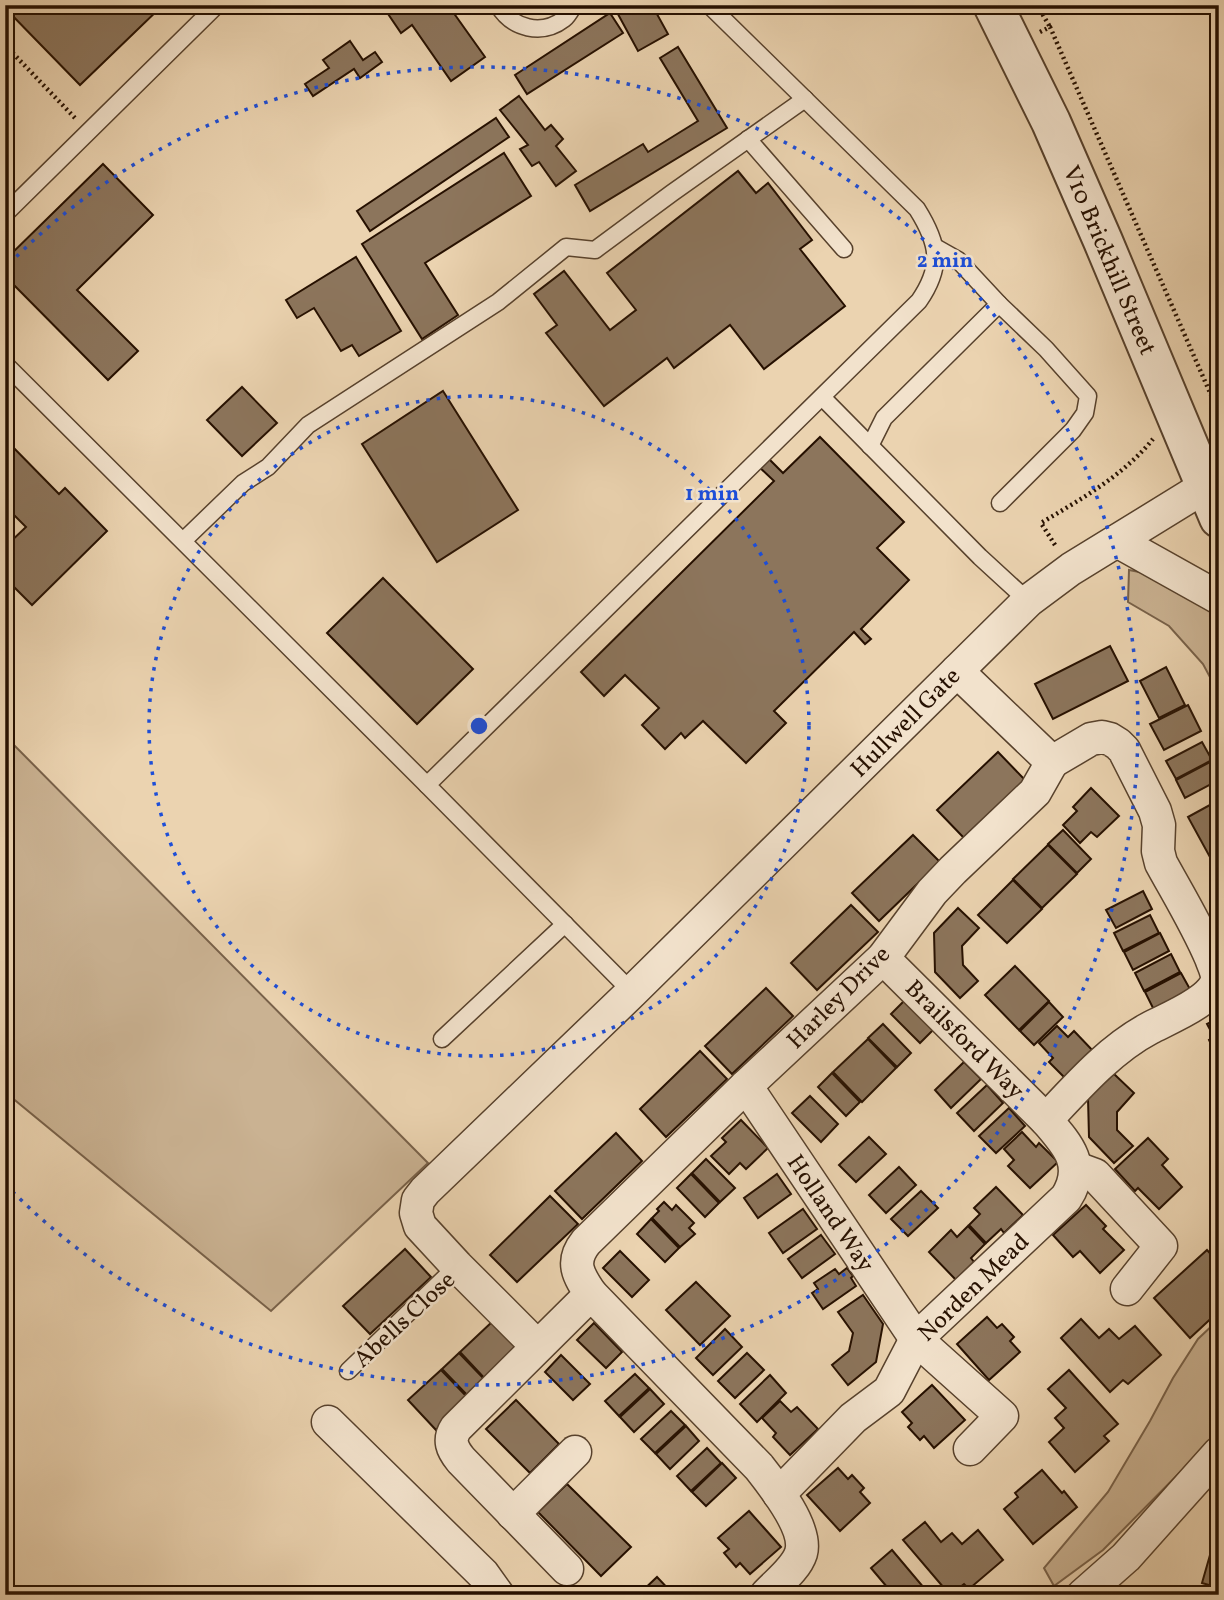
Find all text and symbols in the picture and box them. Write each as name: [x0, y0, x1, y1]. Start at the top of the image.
street label: V10 Brickhill Street: [1053, 161, 1163, 361]
text: 2 min: [917, 247, 973, 276]
text: 1 min: [685, 480, 739, 509]
street label: Hullwell Gate: [844, 661, 969, 786]
centre of rings: [467, 714, 491, 738]
street label: Harley Drive: [780, 939, 899, 1058]
street label: Brailsford Way: [896, 973, 1031, 1108]
street label: Holland Way: [777, 1148, 881, 1280]
street label: Norden Mead: [911, 1226, 1038, 1350]
street label: Abells Close: [347, 1264, 464, 1377]

